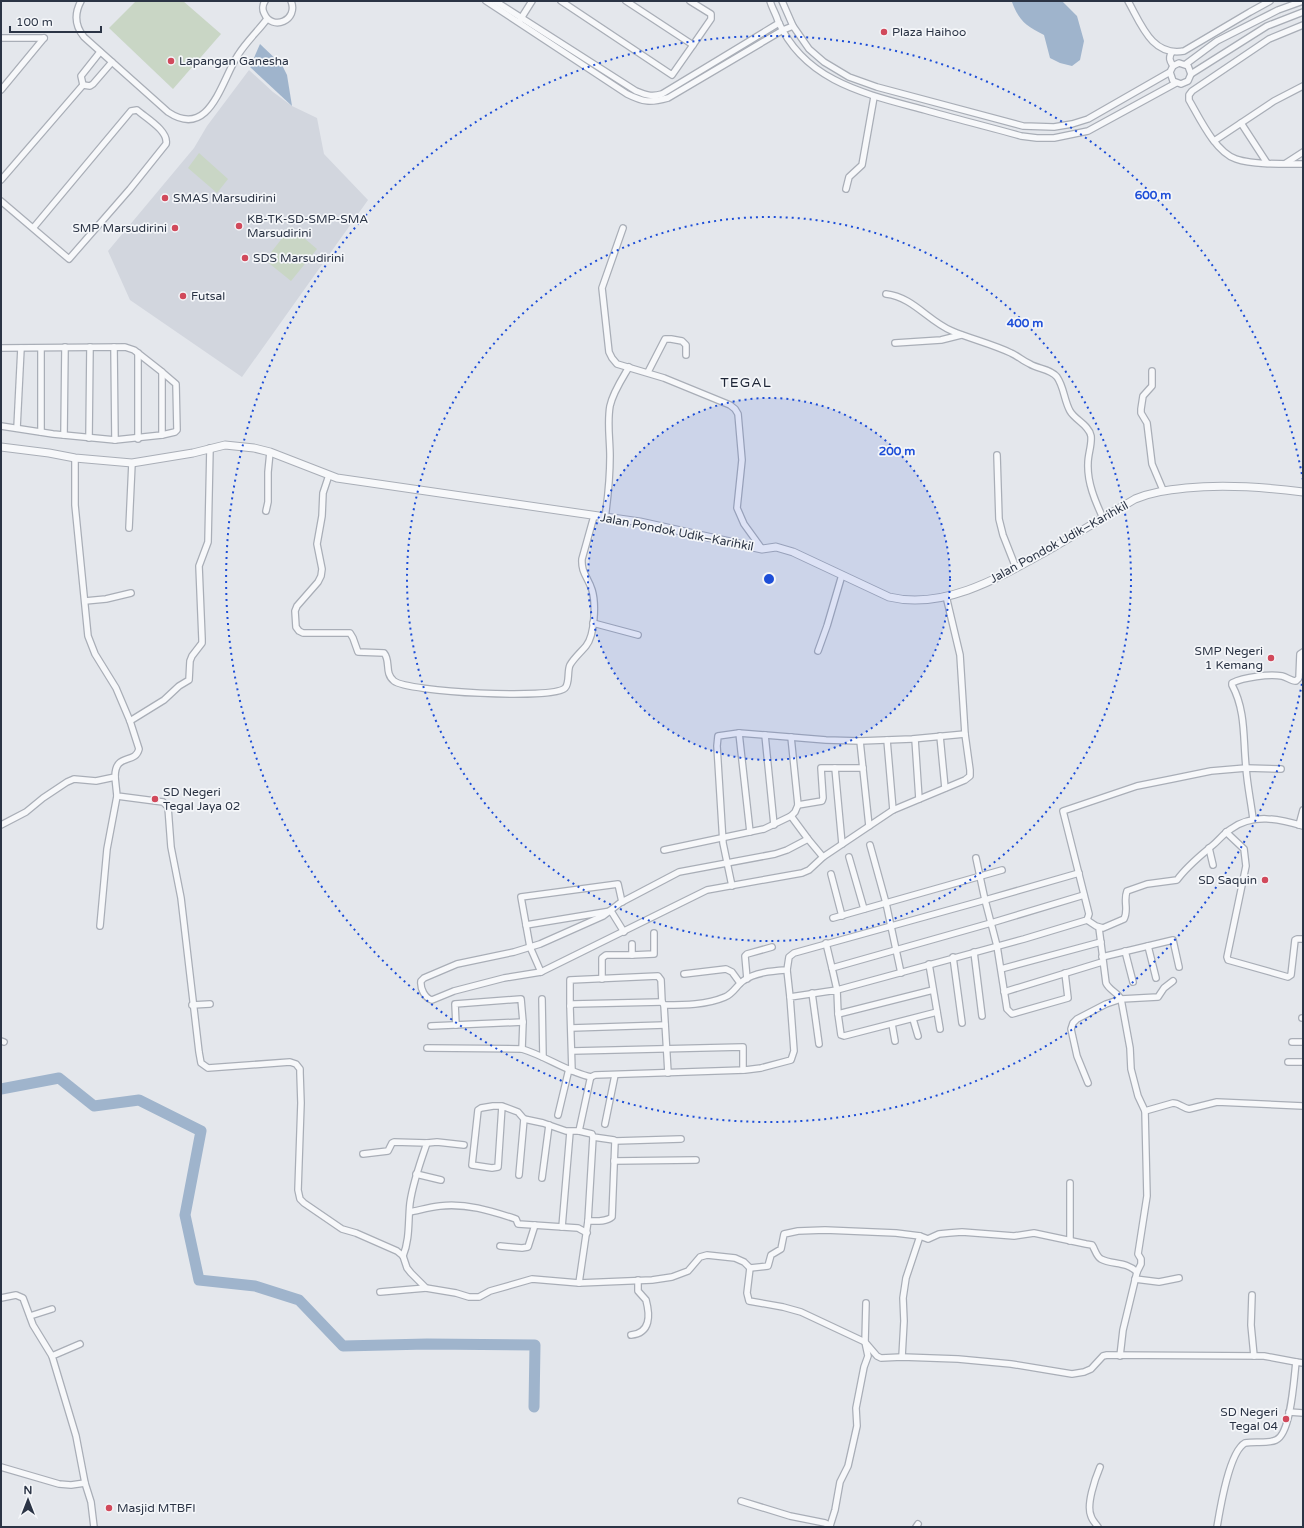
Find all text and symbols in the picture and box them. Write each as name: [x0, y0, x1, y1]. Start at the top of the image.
scale bar: [10, 8, 101, 34]
text: 100 m: [16, 15, 53, 29]
place label: Plaza Haihoo: [892, 25, 966, 39]
marker: Plaza Haihoo: [879, 27, 889, 37]
place label: Lapangan Ganesha: [179, 54, 289, 68]
marker: Lapangan Ganesha: [166, 56, 176, 66]
text: 600 m: [1135, 188, 1171, 202]
place label: SMAS Marsudirini: [173, 191, 276, 205]
marker: SMAS Marsudirini: [160, 193, 170, 203]
place label: KB-TK-SD-SMP-SMA Marsudirini: [247, 212, 368, 240]
place label: SMP Marsudirini: [72, 221, 167, 235]
marker: KB-TK-SD-SMP-SMA Marsudirini: [234, 221, 244, 231]
marker: SMP Marsudirini: [170, 223, 180, 233]
place label: SDS Marsudirini: [253, 251, 344, 265]
marker: SDS Marsudirini: [240, 253, 250, 263]
place label: Futsal: [191, 289, 225, 303]
marker: Futsal: [178, 291, 188, 301]
text: 400 m: [1007, 316, 1043, 330]
district label: TEGAL: [720, 374, 772, 391]
text: 200 m: [879, 444, 915, 458]
street label: Jalan Pondok Udik–Karihkil: [987, 498, 1131, 586]
street label: Jalan Pondok Udik–Karihkil: [599, 510, 755, 554]
centre of rings: [762, 572, 776, 586]
place label: SMP Negeri 1 Kemang: [1195, 644, 1263, 672]
marker: SMP Negeri 1 Kemang: [1266, 653, 1276, 663]
place label: SD Negeri Tegal Jaya 02: [163, 785, 240, 813]
marker: SD Negeri Tegal Jaya 02: [150, 794, 160, 804]
place label: SD Saquin: [1198, 873, 1257, 887]
marker: SD Saquin: [1260, 875, 1270, 885]
place label: SD Negeri Tegal 04: [1220, 1405, 1278, 1433]
marker: SD Negeri Tegal 04: [1281, 1414, 1291, 1424]
north arrow: [8, 1480, 48, 1520]
text: N: [24, 1484, 32, 1497]
place label: Masjid MTBFI: [117, 1501, 196, 1515]
marker: Masjid MTBFI: [104, 1503, 114, 1513]

